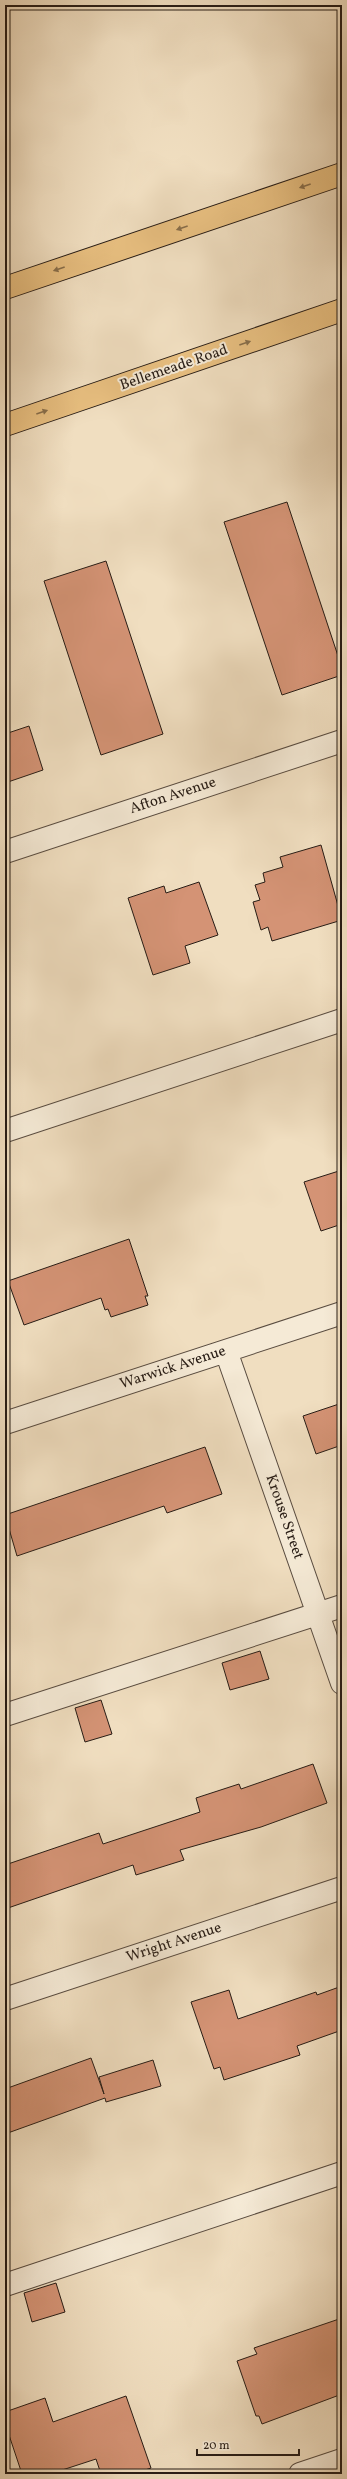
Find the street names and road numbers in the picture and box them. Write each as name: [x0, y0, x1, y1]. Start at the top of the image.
street label: Bellemeade Road: [117, 340, 231, 396]
street label: Afton Avenue: [127, 772, 219, 820]
street label: Warwick Avenue: [117, 1341, 229, 1395]
street label: Krouse Street: [260, 1472, 308, 1562]
street label: Wright Avenue: [124, 1918, 224, 1968]

